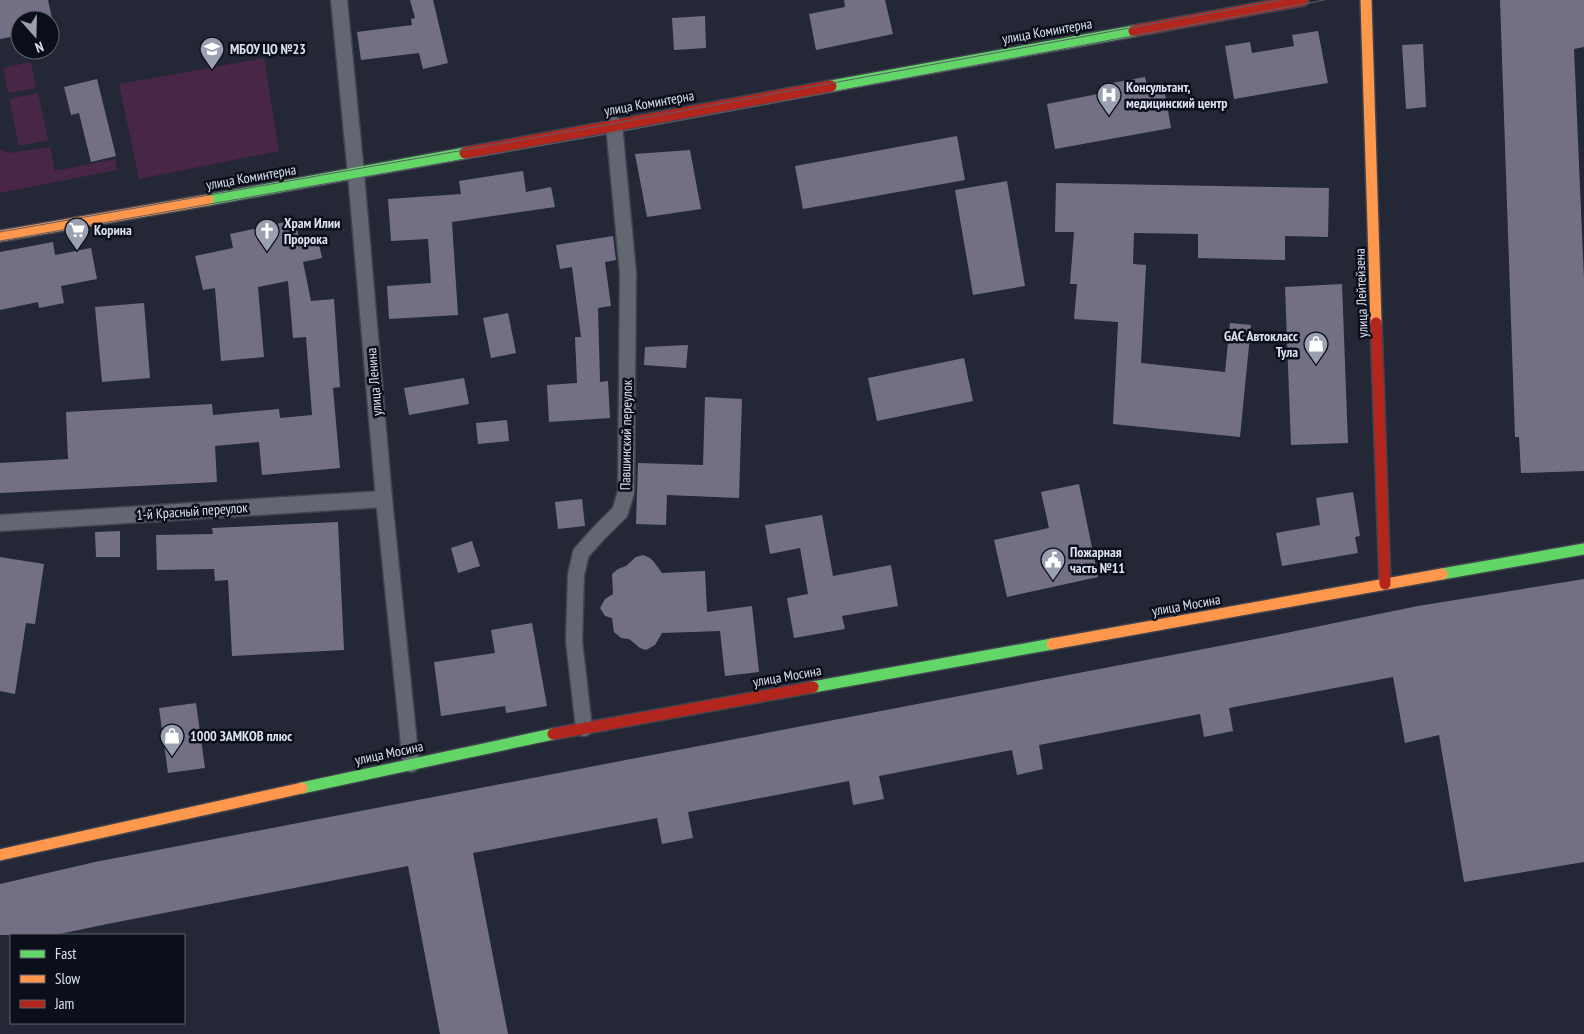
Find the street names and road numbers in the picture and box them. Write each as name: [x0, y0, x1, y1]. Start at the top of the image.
street label: улица Коминтерна: [1000, 14, 1094, 48]
street label: улица Коминтерна: [602, 86, 696, 120]
street label: улица Коминтерна: [204, 160, 298, 194]
street label: улица Лейтейзена: [1350, 248, 1372, 338]
street label: улица Ленина: [362, 347, 386, 417]
street label: Павшинский переулок: [616, 379, 636, 490]
street label: 1-й Красный переулок: [136, 498, 249, 524]
street label: улица Мосина: [1150, 590, 1222, 620]
street label: улица Мосина: [751, 661, 823, 691]
street label: улица Мосина: [353, 737, 425, 769]

